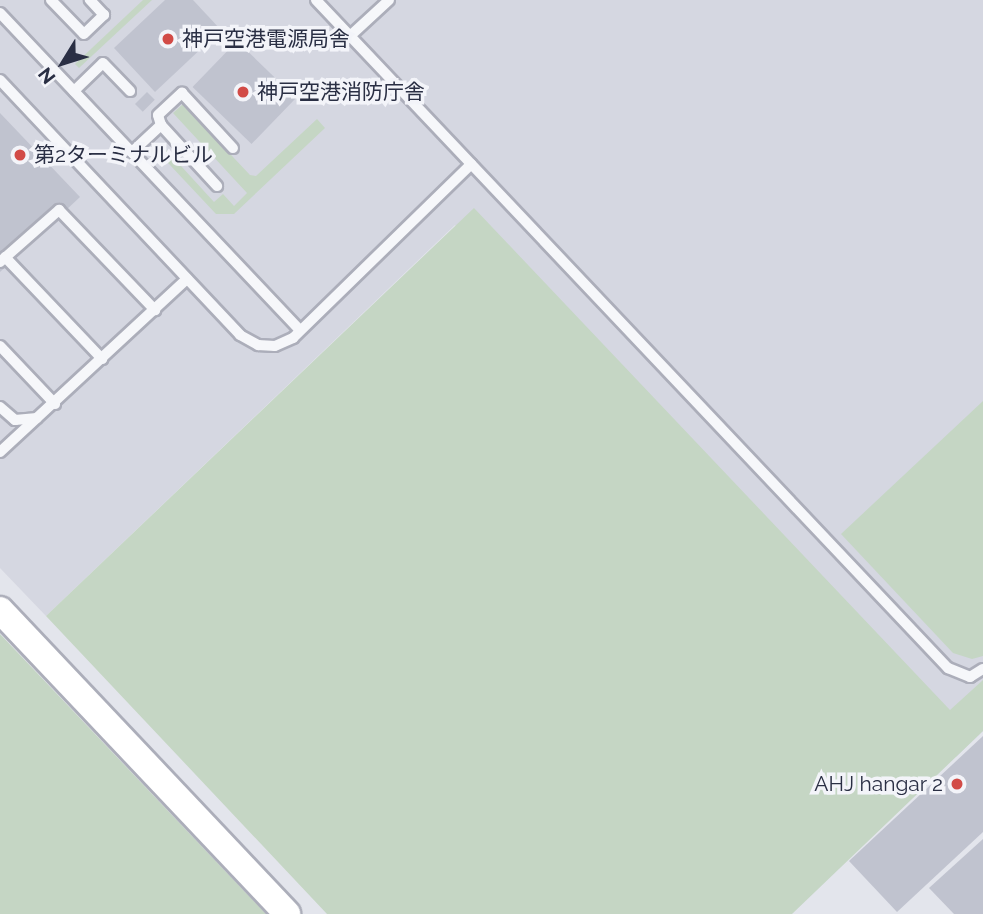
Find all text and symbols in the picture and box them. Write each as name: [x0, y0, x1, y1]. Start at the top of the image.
place label: 神戸空港電源局舎: [182, 26, 350, 52]
north arrow: [28, 28, 98, 98]
marker: 神戸空港電源局舎: [160, 31, 176, 47]
text: N: [33, 63, 60, 88]
place label: 神戸空港消防庁舎: [257, 79, 425, 105]
marker: 神戸空港消防庁舎: [235, 84, 251, 100]
place label: 第2ターミナルビル: [34, 142, 213, 168]
marker: 第2ターミナルビル: [12, 147, 28, 163]
place label: AHJ hangar 2: [814, 771, 943, 797]
marker: AHJ hangar 2: [949, 776, 965, 792]

